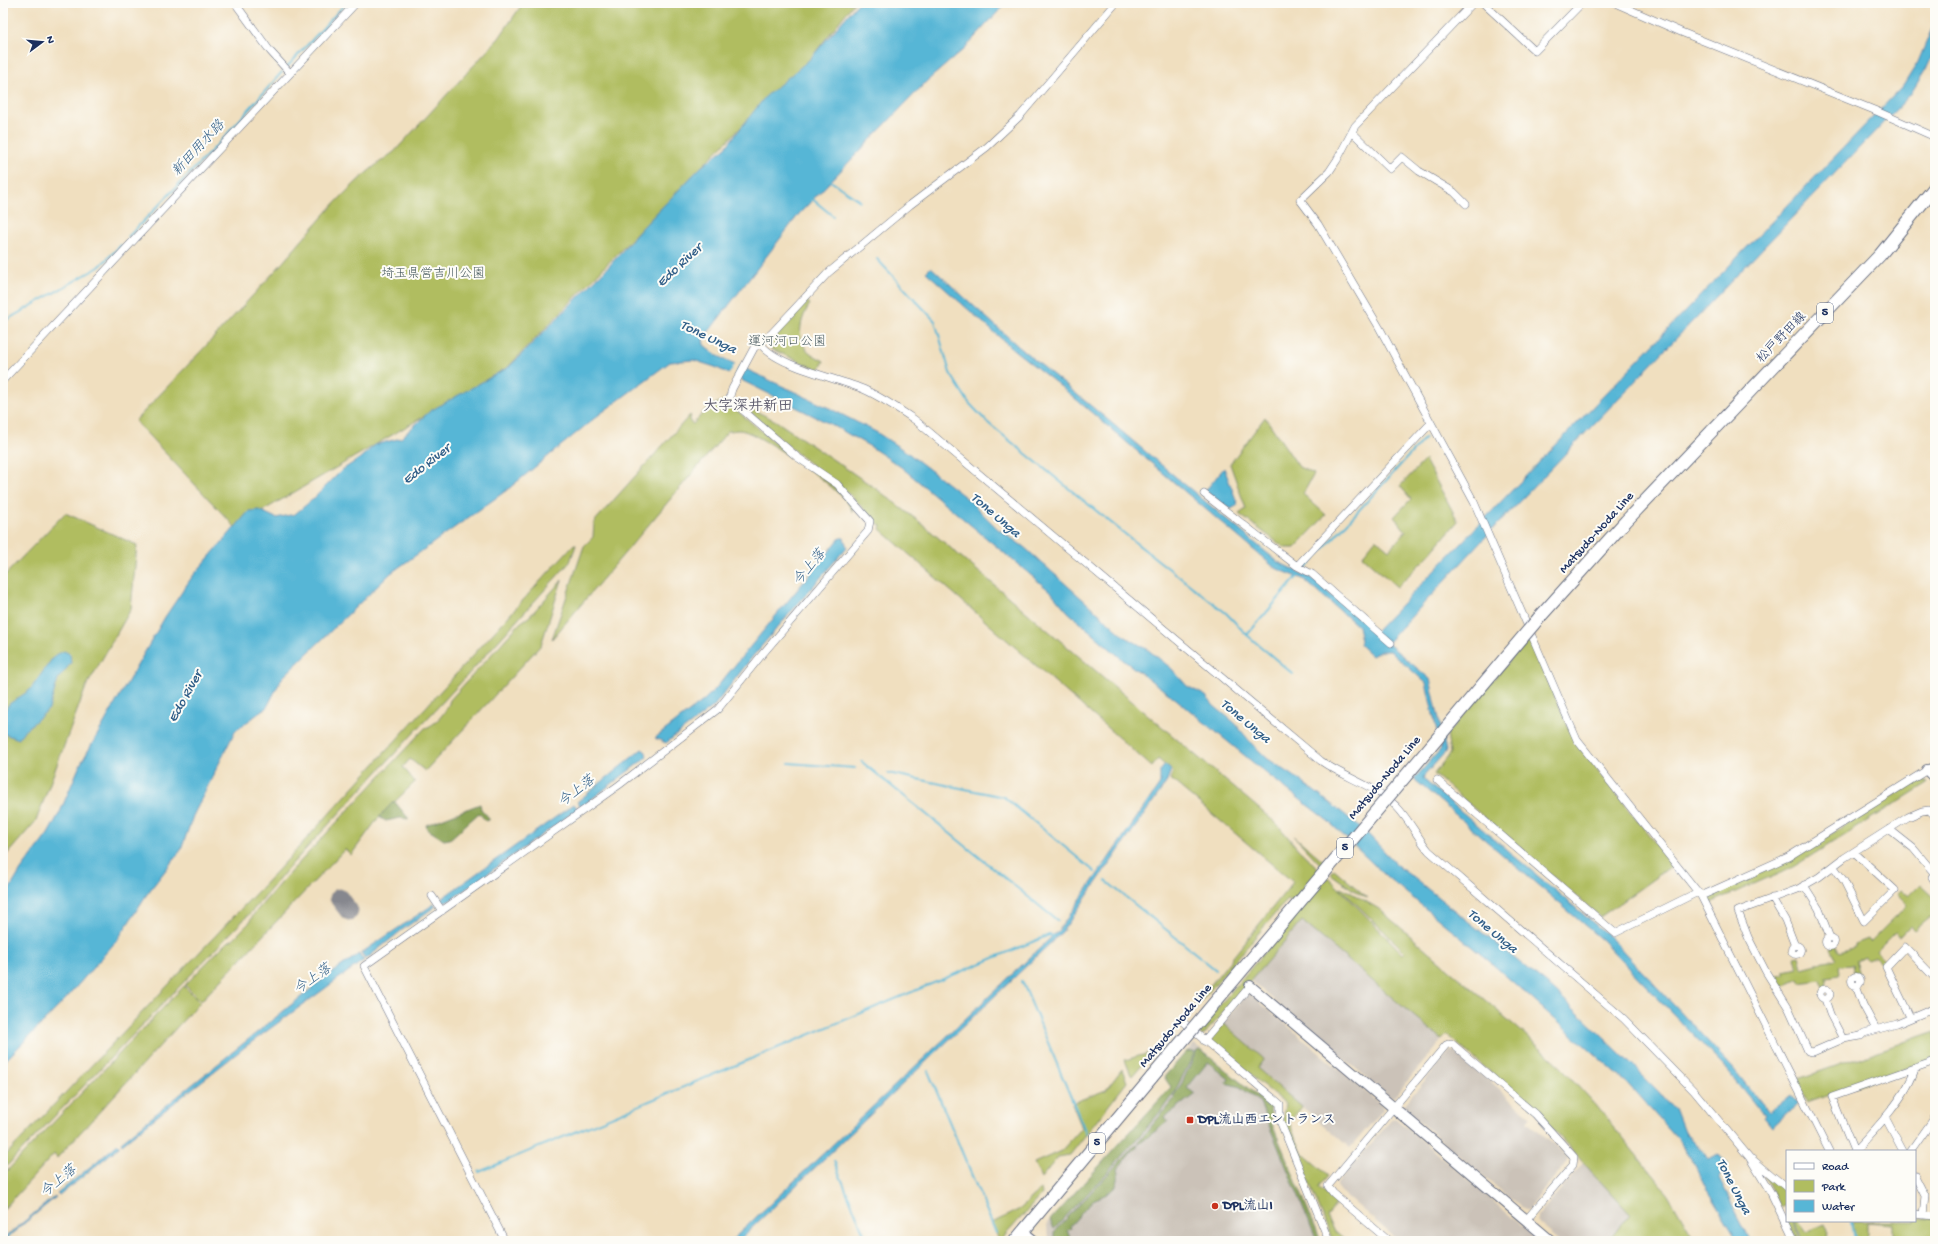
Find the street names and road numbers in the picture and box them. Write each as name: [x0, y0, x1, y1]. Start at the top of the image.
road number: 5: [1817, 303, 1833, 323]
street label: 松戸野田線: [1753, 308, 1811, 367]
street label: Matsudo-Noda Line: [1556, 489, 1638, 577]
street label: Matsudo-Noda Line: [1346, 733, 1425, 823]
road number: 5: [1337, 838, 1353, 858]
street label: Matsudo-Noda Line: [1137, 981, 1216, 1071]
road number: 5: [1089, 1133, 1105, 1153]

